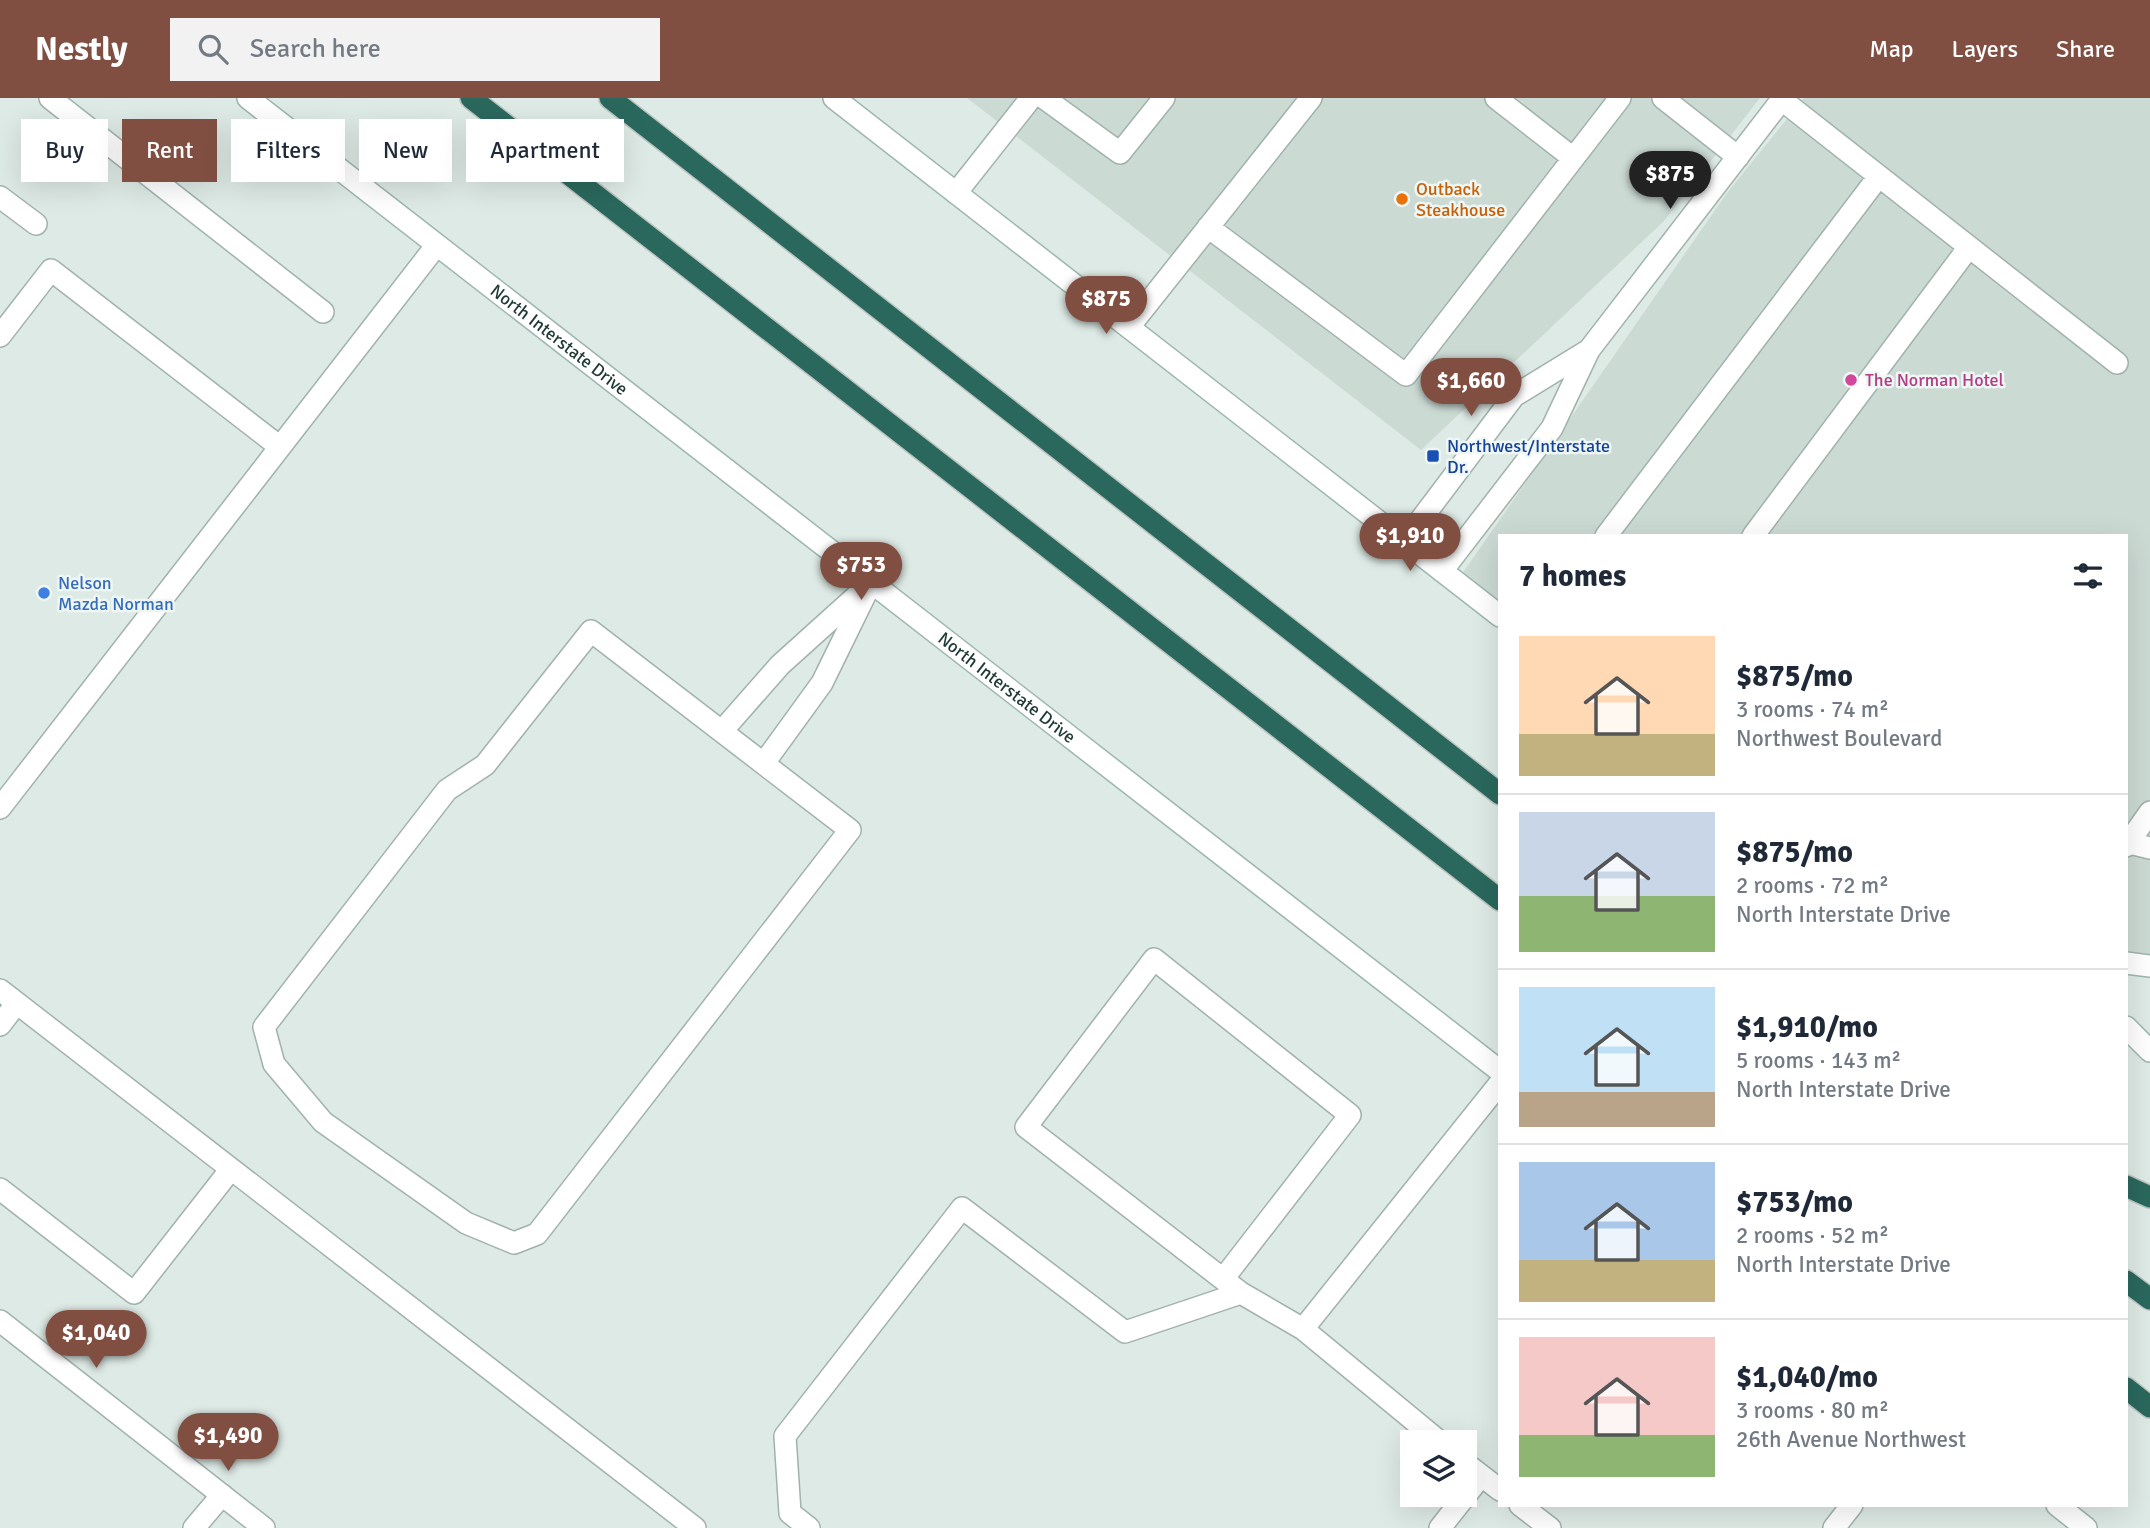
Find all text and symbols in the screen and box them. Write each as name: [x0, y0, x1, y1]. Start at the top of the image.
search box: [170, 18, 660, 81]
text: Nestly: [35, 29, 128, 70]
icon: search: [194, 30, 232, 68]
text: Search here: [250, 33, 381, 65]
text: Map: [1869, 34, 1914, 64]
text: Layers: [1952, 34, 2018, 64]
text: Share: [2056, 34, 2115, 64]
chip: Buy: [21, 119, 108, 182]
chip: Rent: [122, 119, 217, 182]
chip: Filters: [231, 119, 345, 182]
chip: New: [359, 119, 452, 182]
chip: Apartment: [466, 119, 624, 182]
pin: $875: [1629, 152, 1711, 211]
text: $875: [1645, 159, 1695, 188]
place label: Outback Steakhouse: [1416, 178, 1505, 221]
marker: Outback Steakhouse: [1394, 191, 1410, 207]
pin: $875: [1065, 276, 1147, 336]
street label: North Interstate Drive: [486, 279, 632, 400]
text: $875: [1081, 284, 1131, 313]
pin: $1,660: [1414, 358, 1528, 418]
text: $1,660: [1437, 366, 1505, 395]
place label: The Norman Hotel: [1865, 369, 2004, 391]
marker: The Norman Hotel: [1843, 372, 1859, 388]
place label: Northwest/Interstate Dr.: [1447, 435, 1610, 478]
marker: Northwest/Interstate Dr.: [1425, 448, 1441, 464]
pin: $1,910: [1353, 514, 1467, 573]
text: $1,910: [1376, 521, 1444, 550]
pin: $753: [820, 542, 902, 602]
text: $753: [836, 550, 886, 579]
icon: filters: [2069, 557, 2107, 595]
text: 7 homes: [1519, 558, 1626, 595]
place label: Nelson Mazda Norman: [58, 572, 174, 615]
marker: Nelson Mazda Norman: [36, 585, 52, 601]
street label: North Interstate Drive: [934, 627, 1080, 748]
text: $875/mo: [1736, 658, 1853, 695]
icon: home: [1575, 664, 1659, 748]
text: 3 rooms · 74 m²: [1736, 695, 1889, 724]
text: Northwest Boulevard: [1736, 724, 1943, 753]
text: $875/mo: [1736, 834, 1853, 871]
icon: home: [1575, 840, 1659, 924]
text: 2 rooms · 72 m²: [1736, 871, 1889, 900]
text: North Interstate Drive: [1736, 900, 1951, 929]
text: $1,910/mo: [1736, 1009, 1878, 1046]
icon: home: [1575, 1015, 1659, 1099]
text: 5 rooms · 143 m²: [1736, 1046, 1901, 1075]
text: North Interstate Drive: [1736, 1075, 1951, 1104]
text: $753/mo: [1736, 1184, 1853, 1221]
icon: home: [1575, 1190, 1659, 1274]
text: 2 rooms · 52 m²: [1736, 1221, 1889, 1250]
text: North Interstate Drive: [1736, 1250, 1951, 1279]
pin: $1,040: [39, 1310, 153, 1370]
text: $1,040: [62, 1318, 130, 1347]
text: $1,040/mo: [1736, 1359, 1878, 1396]
icon: home: [1575, 1365, 1659, 1449]
text: 3 rooms · 80 m²: [1736, 1396, 1889, 1425]
pin: $1,490: [171, 1414, 285, 1473]
text: $1,490: [194, 1421, 262, 1450]
text: 26th Avenue Northwest: [1736, 1425, 1966, 1454]
map controls: [1400, 1430, 1477, 1507]
button: layers: [1400, 1430, 1477, 1507]

